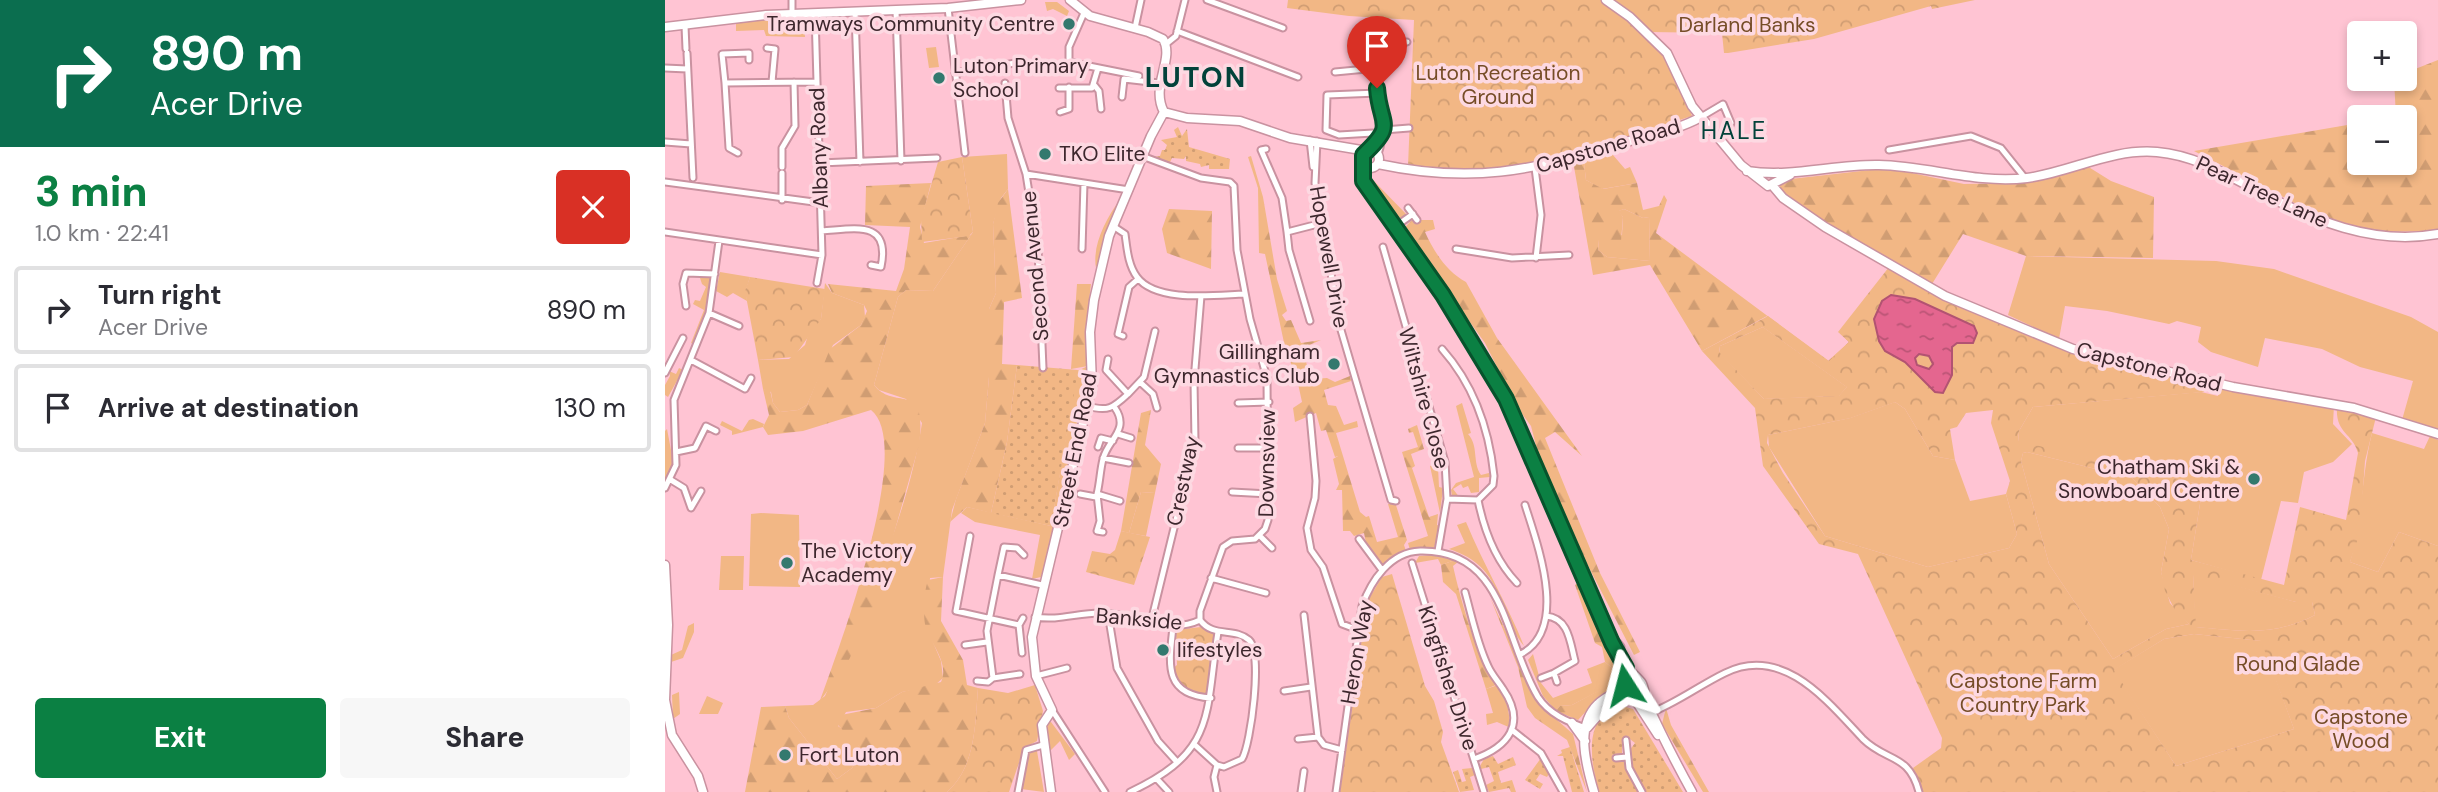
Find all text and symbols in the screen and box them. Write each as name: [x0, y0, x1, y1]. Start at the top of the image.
place label: Tramways Community Centre: [766, 10, 1055, 38]
park label: Darland Banks: [1678, 11, 1816, 39]
marker: Tramways Community Centre: [1061, 16, 1077, 32]
pin: [1347, 16, 1407, 88]
text: 890 m: [150, 21, 303, 85]
map controls: [2347, 21, 2417, 175]
button: +: [2347, 21, 2417, 91]
icon: arrive: [1358, 27, 1396, 65]
icon: right: [35, 28, 126, 119]
place label: Luton Primary School: [953, 52, 1089, 104]
district label: LUTON: [1145, 59, 1247, 96]
park label: Luton Recreation Ground: [1415, 59, 1581, 111]
marker: Luton Primary School: [931, 70, 947, 86]
text: Acer Drive: [150, 83, 303, 125]
street label: Albany Road: [803, 87, 835, 209]
button: −: [2347, 105, 2417, 175]
street label: Capstone Road: [1533, 112, 1683, 180]
district label: HALE: [1701, 115, 1767, 146]
place label: TKO Elite: [1059, 140, 1146, 168]
marker: TKO Elite: [1037, 146, 1053, 162]
street label: Pear Tree Lane: [2192, 149, 2332, 235]
text: 3 min: [35, 164, 148, 219]
button: close: [556, 170, 630, 244]
street label: Hopewell Drive: [1303, 184, 1355, 330]
street label: Second Avenue: [1014, 190, 1056, 342]
text: 1.0 km · 22:41: [35, 218, 169, 248]
text: Turn right: [98, 278, 222, 312]
icon: right: [39, 291, 77, 329]
text: 890 m: [547, 293, 626, 327]
text: Acer Drive: [98, 312, 208, 342]
street label: Wiltshire Close: [1392, 324, 1456, 472]
street label: Capstone Road: [2074, 335, 2224, 399]
place label: Gillingham Gymnastics Club: [1154, 338, 1320, 390]
marker: Gillingham Gymnastics Club: [1326, 356, 1342, 372]
street label: Street End Road: [1046, 370, 1104, 530]
icon: arrive: [39, 389, 77, 427]
text: Arrive at destination: [98, 391, 359, 425]
text: 130 m: [555, 391, 626, 425]
street label: Downsview: [1252, 409, 1282, 517]
street label: Crestway: [1160, 433, 1206, 528]
place label: Chatham Ski & Snowboard Centre: [2058, 453, 2240, 505]
marker: Chatham Ski & Snowboard Centre: [2246, 471, 2262, 487]
place label: The Victory Academy: [801, 537, 913, 589]
marker: The Victory Academy: [779, 555, 795, 571]
street label: Heron Way: [1334, 597, 1380, 707]
street label: Bankside: [1095, 601, 1184, 637]
street label: Kingfisher Drive: [1411, 602, 1485, 754]
place label: lifestyles: [1177, 636, 1263, 664]
marker: lifestyles: [1155, 642, 1171, 658]
position arrow: [1588, 648, 1662, 722]
park label: Round Glade: [2236, 650, 2360, 678]
park label: Capstone Farm Country Park: [1949, 667, 2097, 719]
button: Exit: [35, 698, 326, 778]
button: Share: [340, 698, 630, 778]
park label: Capstone Wood: [2314, 703, 2408, 755]
place label: Fort Luton: [799, 741, 899, 769]
marker: Fort Luton: [777, 747, 793, 763]

